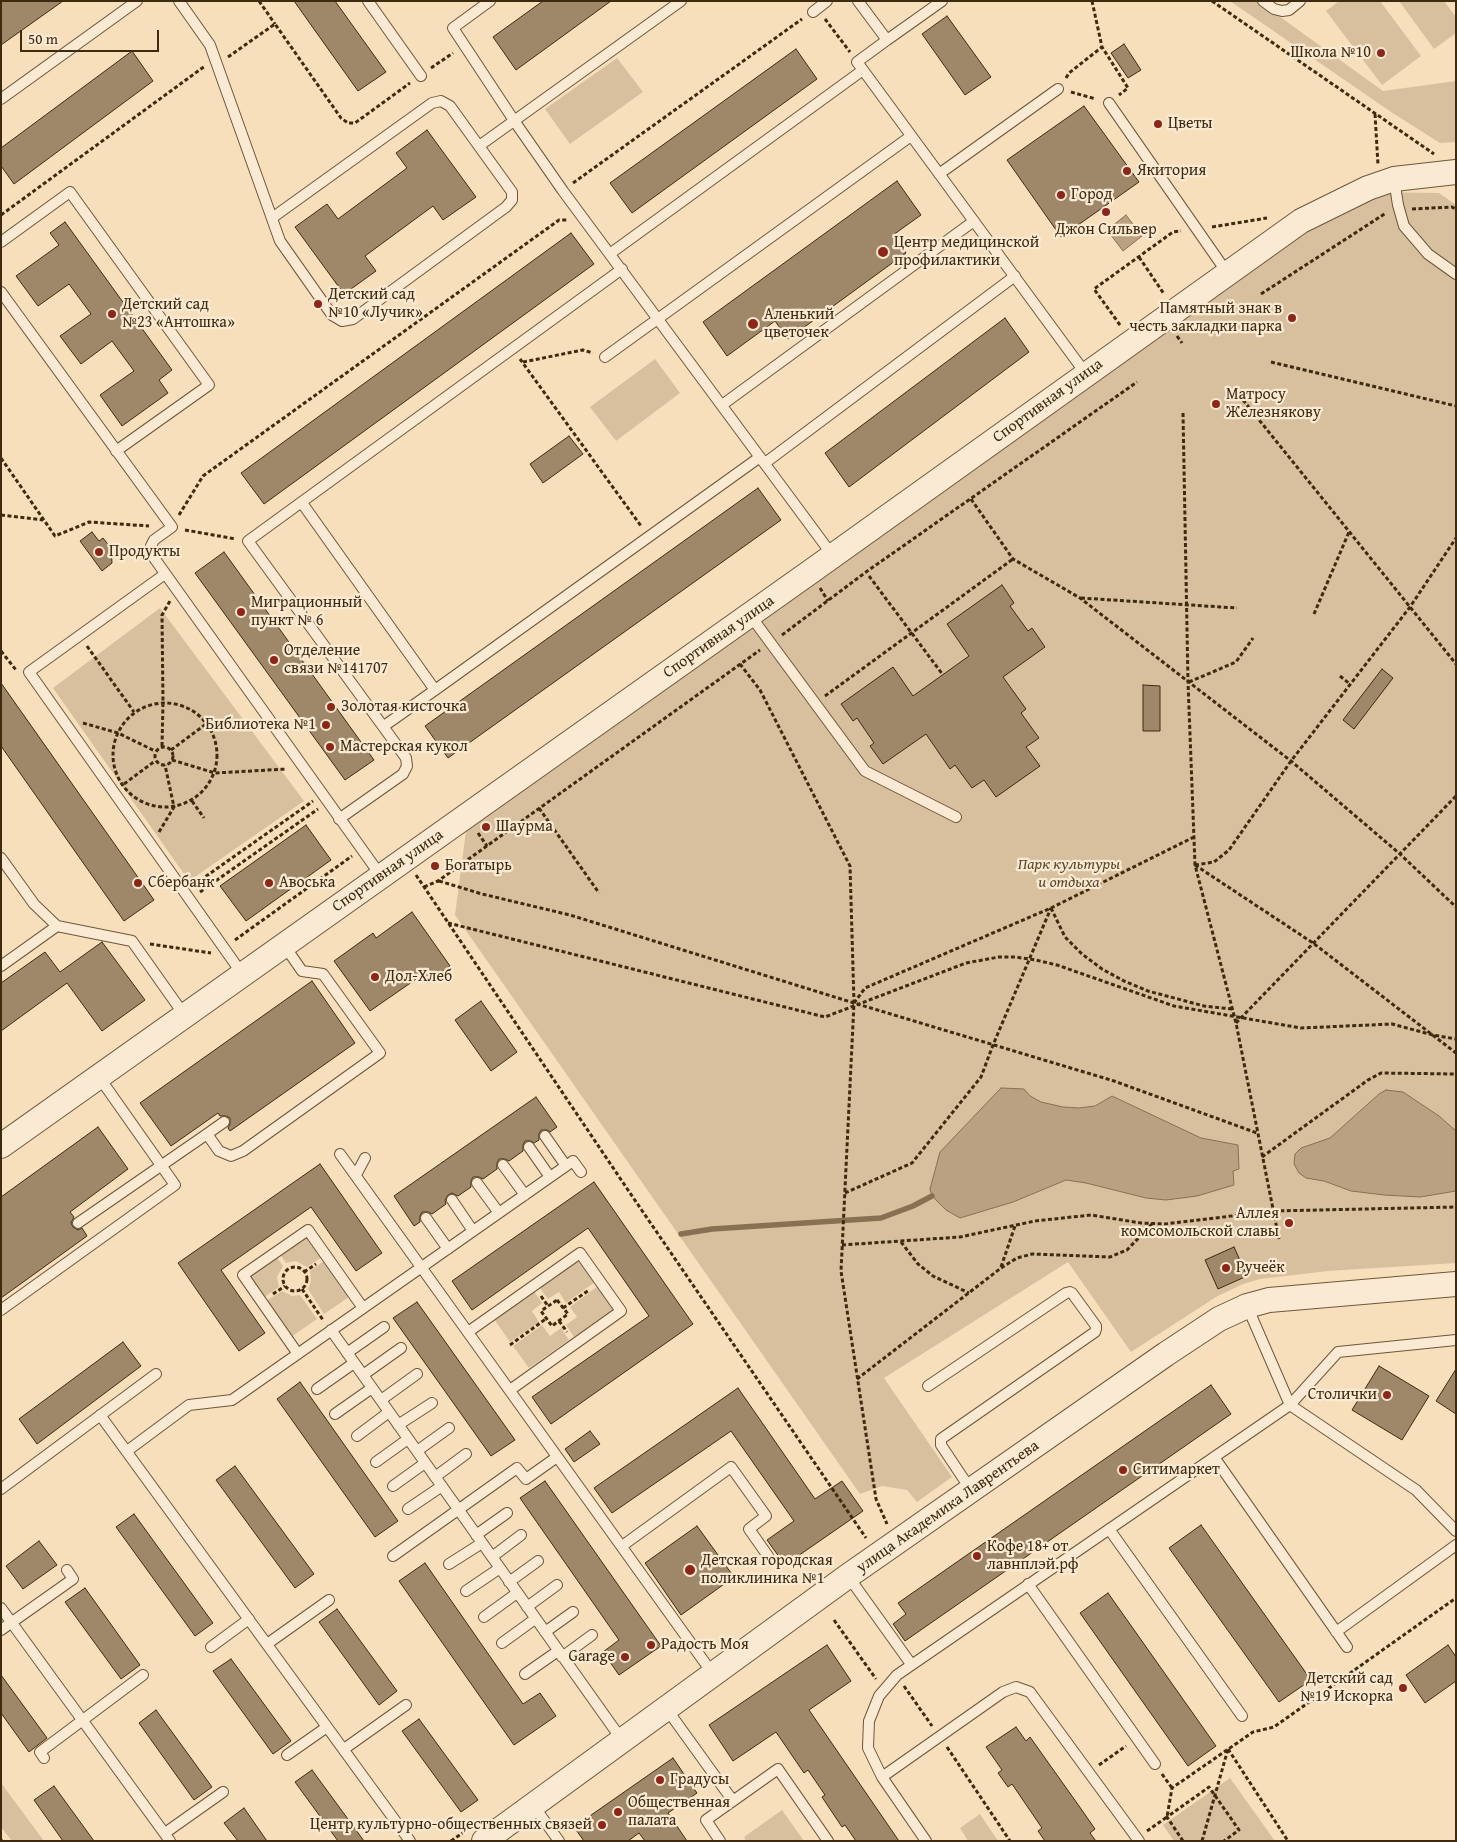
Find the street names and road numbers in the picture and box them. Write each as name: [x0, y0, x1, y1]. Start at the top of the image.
street label: Спортивная улица: [989, 355, 1107, 447]
street label: Спортивная улица: [660, 591, 778, 683]
street label: Спортивная улица: [329, 825, 447, 917]
street label: улица Академика Лаврентьева: [853, 1437, 1043, 1577]

